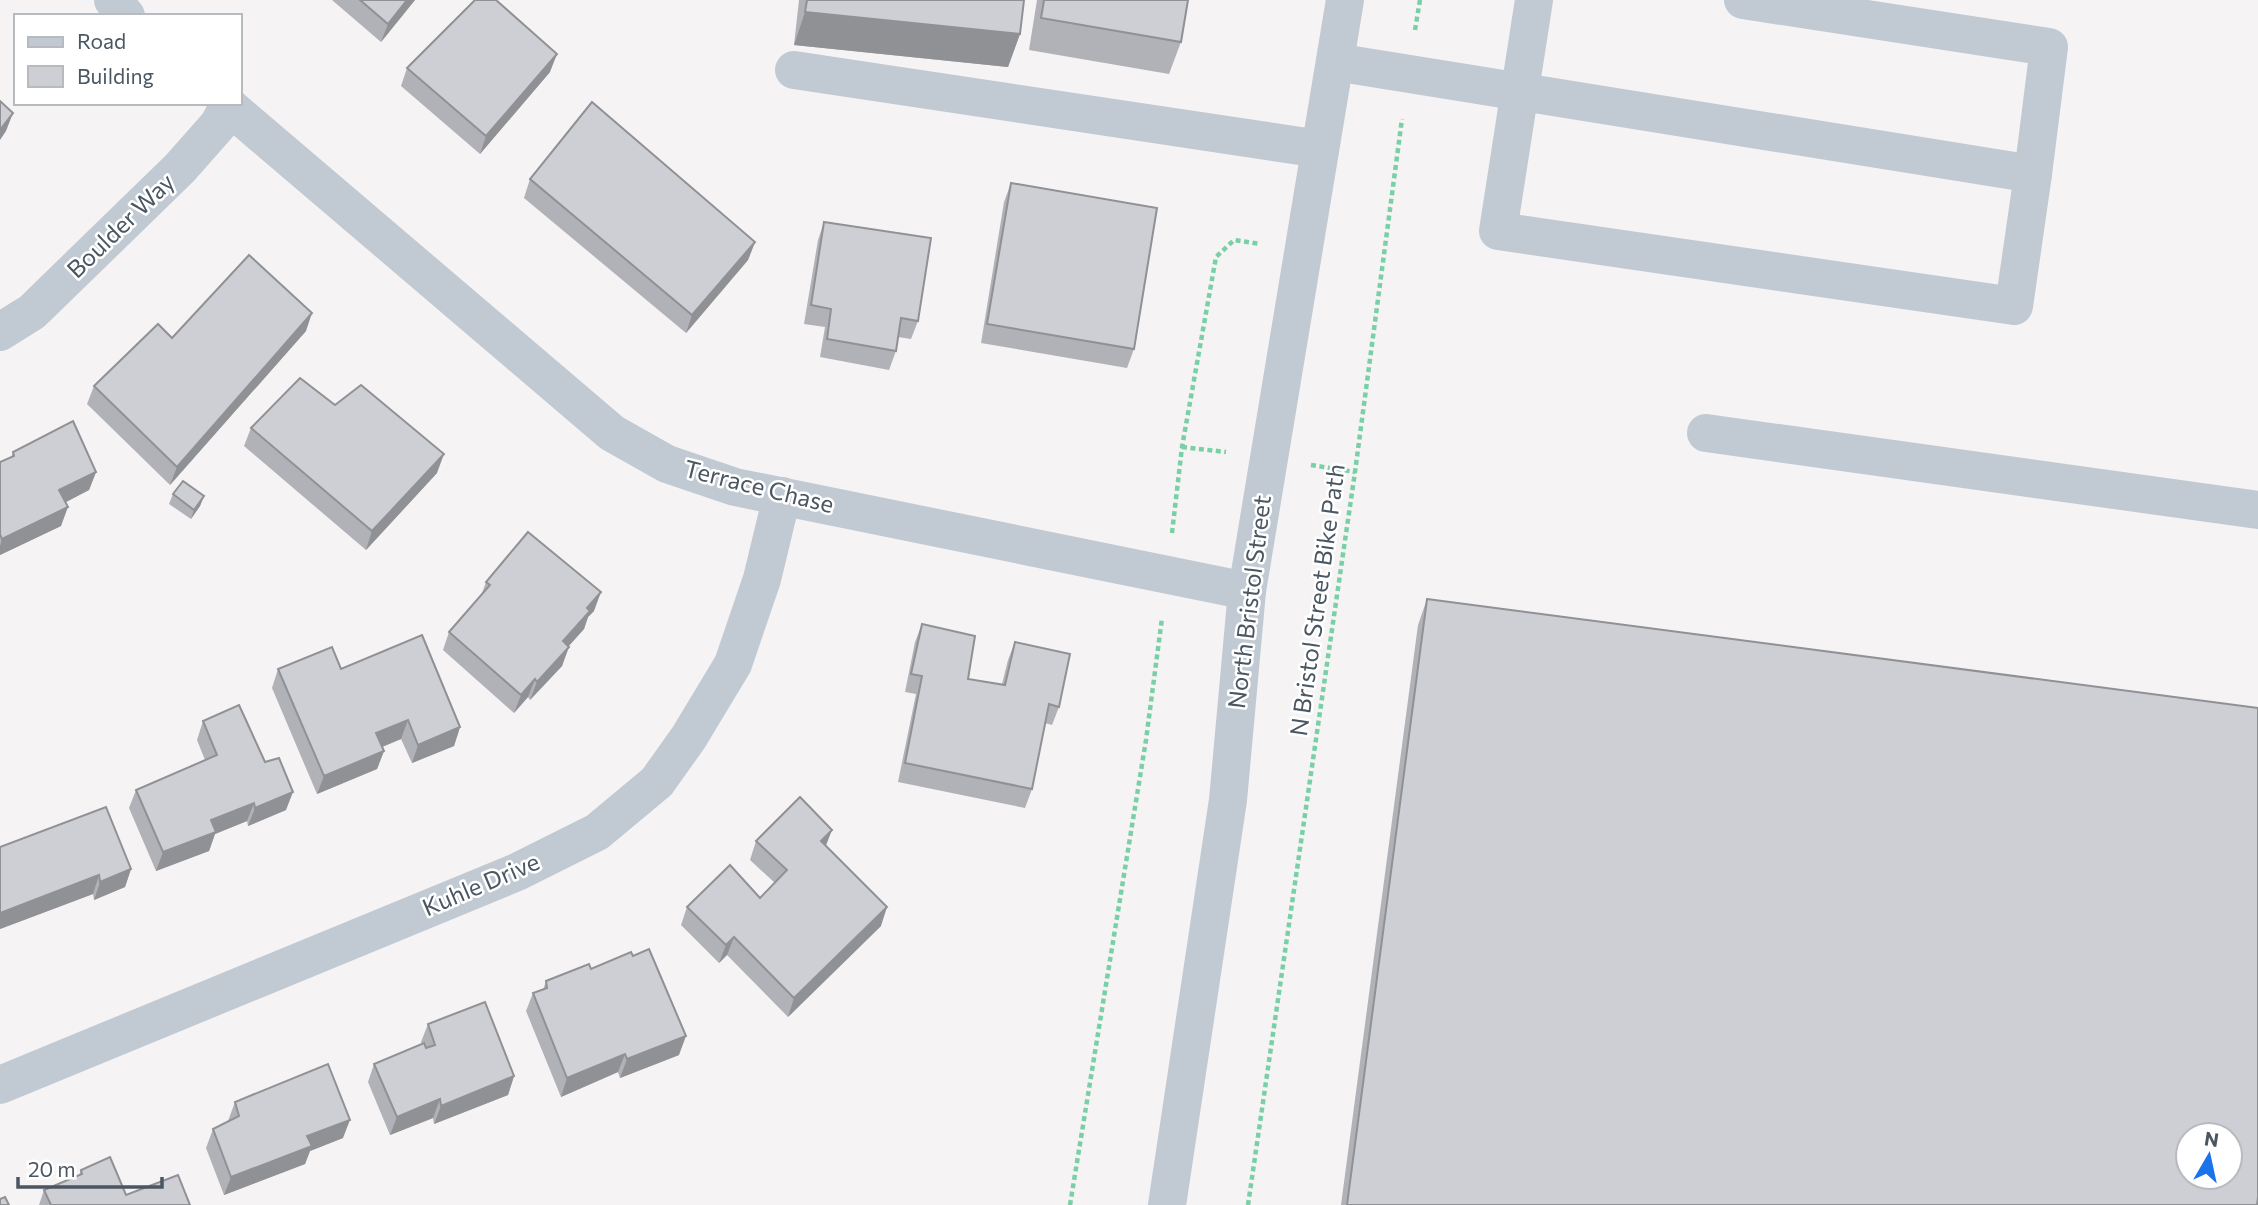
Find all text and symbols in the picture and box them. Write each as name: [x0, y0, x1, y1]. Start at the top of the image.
legend: [14, 14, 242, 105]
text: Road: [77, 28, 126, 53]
text: Building: [77, 63, 154, 88]
street label: Boulder Way: [60, 167, 180, 283]
street label: Terrace Chase: [682, 453, 837, 518]
street label: N Bristol Street Bike Path: [1283, 462, 1350, 738]
street label: North Bristol Street: [1221, 493, 1276, 710]
street label: Kuhle Drive: [418, 846, 543, 921]
north arrow: [2174, 1121, 2244, 1191]
text: N: [2203, 1126, 2221, 1151]
scale bar: [18, 1146, 161, 1190]
text: 20 m: [28, 1156, 76, 1181]

